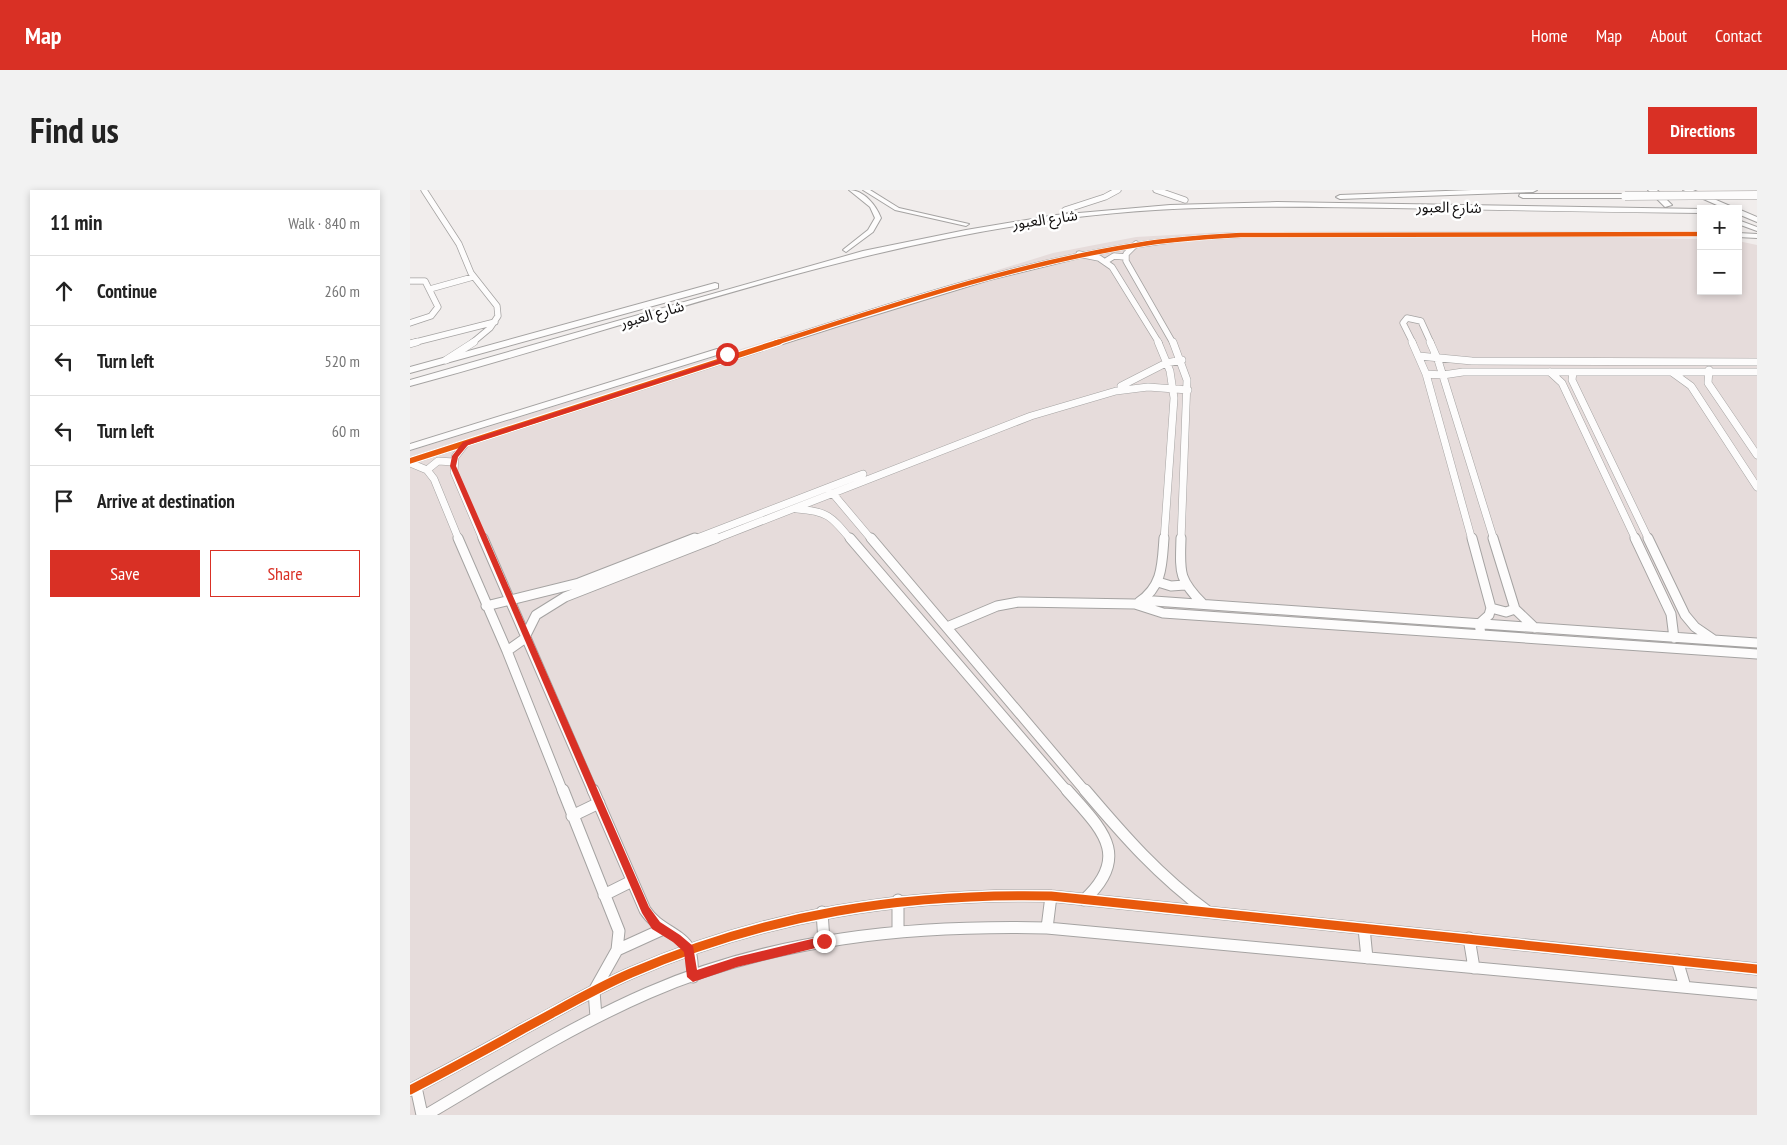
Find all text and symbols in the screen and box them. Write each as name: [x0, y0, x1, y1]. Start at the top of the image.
text: Map: [25, 20, 62, 51]
text: Home: [1531, 24, 1568, 47]
text: Map: [1596, 24, 1622, 47]
text: About: [1650, 24, 1687, 47]
text: Contact: [1715, 24, 1762, 47]
text: Find us: [30, 107, 119, 153]
button: Directions: [1648, 107, 1757, 154]
street label: شارع العبور: [1415, 197, 1482, 220]
street label: شارع العبور: [1010, 205, 1079, 236]
map controls: [1697, 205, 1742, 295]
button: +: [1697, 205, 1742, 250]
text: 11 min: [50, 209, 102, 236]
text: Walk · 840 m: [288, 213, 360, 233]
button: −: [1697, 250, 1742, 295]
icon: ahead: [50, 277, 78, 305]
text: Continue: [97, 279, 157, 303]
text: 260 m: [325, 281, 360, 301]
street label: شارع العبور: [617, 296, 687, 335]
route start: [716, 343, 739, 366]
icon: left: [50, 347, 78, 375]
text: Turn left: [97, 349, 154, 373]
text: 520 m: [325, 351, 360, 371]
icon: left: [50, 417, 78, 445]
text: Turn left: [97, 419, 154, 443]
text: 60 m: [332, 421, 360, 441]
icon: arrive: [50, 487, 78, 515]
text: Arrive at destination: [97, 489, 235, 513]
button: Save: [50, 550, 200, 597]
button: Share: [210, 550, 360, 597]
route end: [813, 930, 836, 953]

